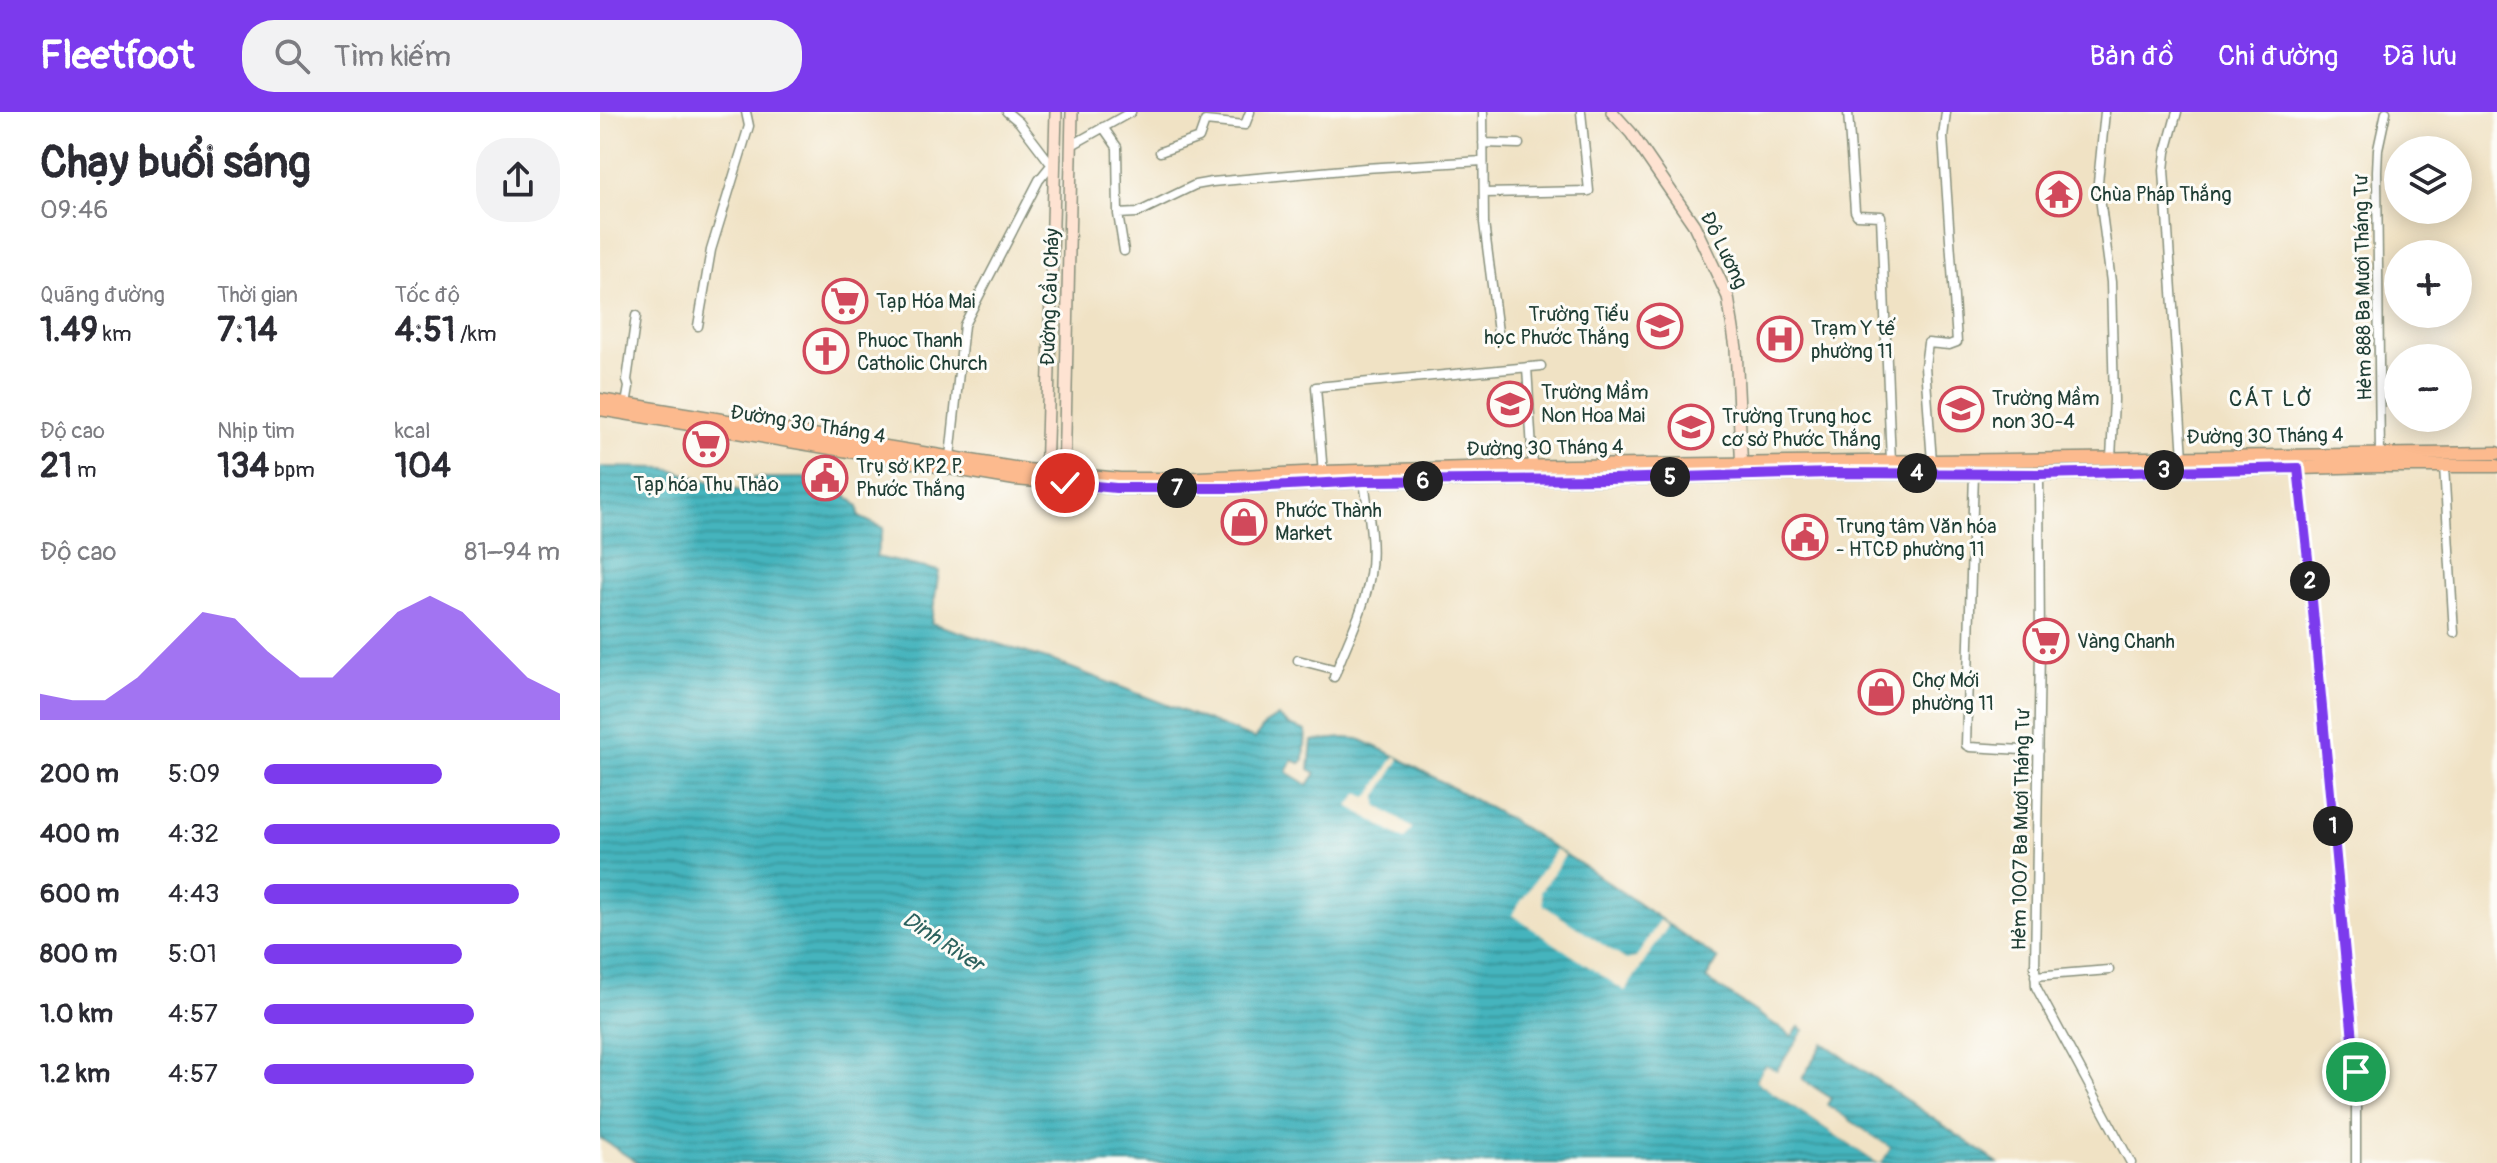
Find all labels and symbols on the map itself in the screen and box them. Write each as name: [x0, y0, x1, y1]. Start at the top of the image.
temple icon: Chùa Pháp Thắng: [2035, 170, 2083, 218]
street label: Hẻm 888 Ba Mươi Tháng Tư: [2349, 173, 2377, 401]
place label: Chùa Pháp Thắng: [2090, 182, 2231, 207]
street label: Đô Lương: [1695, 207, 1753, 293]
street label: Đường Cầu Cháy: [1035, 227, 1065, 366]
supermarket icon: Tạp Hóa Mai: [821, 277, 869, 325]
place label: Tạp Hóa Mai: [876, 289, 975, 314]
place label: Trường Tiểu học Phước Thắng: [1484, 302, 1629, 350]
school or university icon: Trường Tiểu học Phước Thắng: [1636, 302, 1684, 350]
hospital icon: Trạm Y tế phường 11: [1756, 315, 1804, 363]
place label: Trạm Y tế phường 11: [1811, 316, 1896, 364]
church icon: Phuoc Thanh Catholic Church: [802, 327, 850, 375]
place label: Phuoc Thanh Catholic Church: [857, 328, 988, 376]
school or university icon: Trường Mầm Non Hoa Mai: [1486, 380, 1534, 428]
place label: Trường Mầm Non Hoa Mai: [1541, 380, 1649, 428]
school or university icon: Trường Mầm non 30-4: [1937, 385, 1985, 433]
district label: CÁT LỞ: [2229, 385, 2313, 413]
place label: Trường Mầm non 30-4: [1992, 386, 2100, 434]
street label: Đường 30 Tháng 4: [728, 399, 888, 449]
school or university icon: Trường Trung học cơ sở Phước Thắng: [1667, 403, 1715, 451]
place label: Trường Trung học cơ sở Phước Thắng: [1722, 404, 1881, 452]
supermarket icon: Tạp hóa Thu Thảo: [682, 420, 730, 468]
street label: Đường 30 Tháng 4: [2186, 422, 2344, 450]
street label: Đường 30 Tháng 4: [1466, 434, 1624, 462]
pin: [1031, 449, 1099, 517]
pin: 3: [2144, 450, 2184, 490]
pin: 4: [1897, 453, 1937, 493]
public building icon: Trụ sở KP2 P. Phước Thắng: [801, 454, 849, 502]
place label: Trụ sở KP2 P. Phước Thắng: [856, 454, 965, 502]
pin: 5: [1650, 457, 1690, 497]
pin: 6: [1403, 461, 1443, 501]
pin: 7: [1157, 468, 1197, 508]
place label: Tạp hóa Thu Thảo: [633, 472, 779, 497]
shop icon: Phước Thành Market: [1220, 498, 1268, 546]
place label: Phước Thành Market: [1275, 498, 1382, 546]
public building icon: Trung tâm Văn hóa - HTCĐ phường 11: [1781, 513, 1829, 561]
place label: Trung tâm Văn hóa - HTCĐ phường 11: [1836, 514, 1996, 562]
pin: 2: [2290, 561, 2330, 601]
supermarket icon: Vàng Chanh: [2022, 617, 2070, 665]
place label: Vàng Chanh: [2077, 629, 2175, 654]
shop icon: Chợ Mới phường 11: [1857, 668, 1905, 716]
place label: Chợ Mới phường 11: [1912, 668, 1994, 716]
street label: Hẻm 1007 Ba Mươi Tháng Tư: [2006, 708, 2036, 951]
pin: 1: [2313, 806, 2353, 846]
water label: Dinh River: [897, 905, 991, 980]
pin: [2322, 1038, 2390, 1106]

